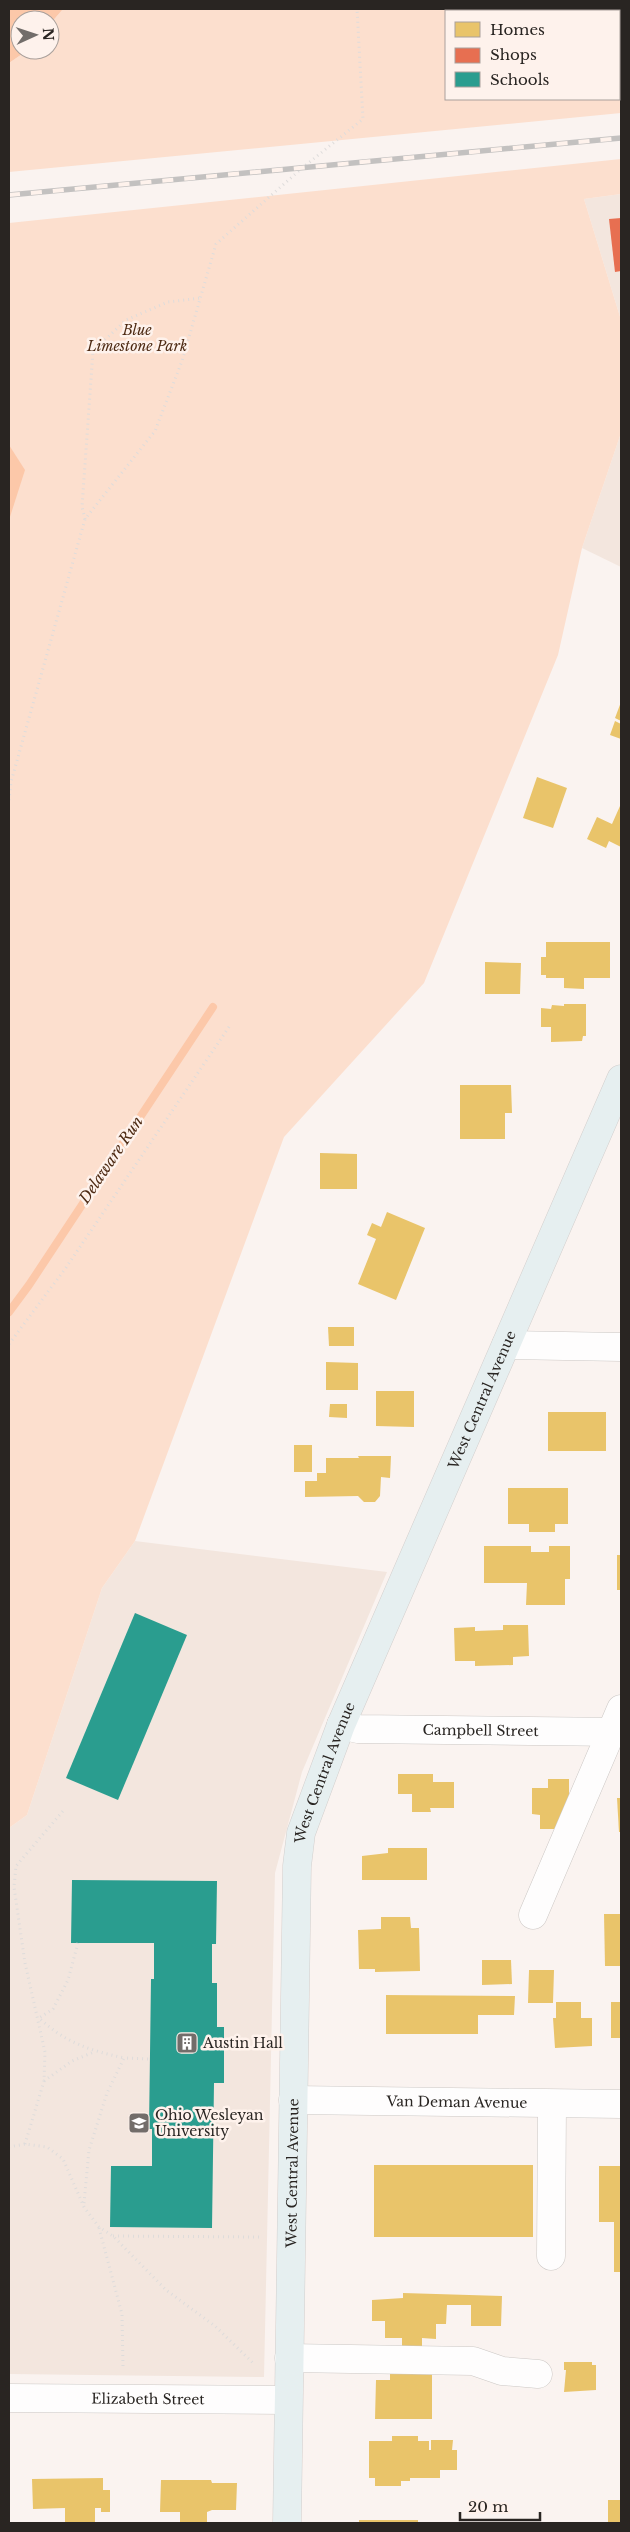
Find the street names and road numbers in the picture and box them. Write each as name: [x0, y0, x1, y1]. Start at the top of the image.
street label: West Central Avenue: [444, 1328, 520, 1473]
street label: West Central Avenue: [291, 1699, 359, 1845]
street label: Campbell Street: [422, 1721, 539, 1740]
street label: Van Deman Avenue: [385, 2092, 527, 2112]
street label: West Central Avenue: [282, 2098, 302, 2249]
street label: Elizabeth Street: [91, 2390, 205, 2408]

